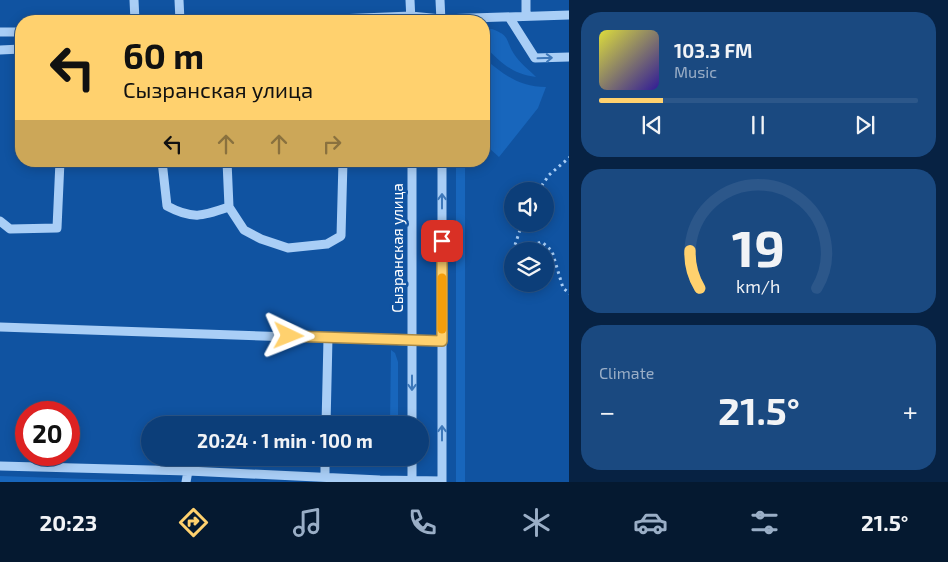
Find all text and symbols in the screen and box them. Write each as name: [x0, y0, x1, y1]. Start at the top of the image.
text: 60 m: [123, 34, 204, 76]
icon: left: [40, 35, 105, 100]
text: 103.3 FM: [674, 39, 752, 62]
one-way arrow: [537, 53, 553, 62]
text: Music: [674, 62, 717, 81]
text: Сызранская улица: [123, 76, 313, 102]
icon: previous: [638, 111, 666, 139]
icon: pause: [744, 111, 772, 139]
icon: next: [851, 111, 879, 139]
icon: left: [159, 130, 187, 158]
icon: ahead: [212, 130, 240, 158]
icon: ahead: [265, 130, 293, 158]
icon: right: [318, 130, 346, 158]
map controls: [504, 182, 554, 292]
button: sound: [504, 182, 554, 232]
street label: Сызранская улица: [388, 183, 407, 313]
one-way arrow: [437, 193, 447, 210]
text: 19: [732, 215, 785, 277]
pin: [421, 220, 463, 262]
icon: arrive: [428, 227, 456, 255]
button: layers: [504, 242, 554, 292]
text: km/h: [736, 275, 781, 297]
position arrow: [262, 309, 314, 361]
text: Climate: [599, 363, 654, 382]
one-way arrow: [407, 374, 417, 391]
text: 21.5°: [718, 387, 800, 433]
text: −: [599, 394, 615, 428]
text: +: [903, 394, 918, 428]
speed limit sign: 20: [15, 401, 80, 466]
one-way arrow: [437, 426, 447, 442]
text: 20:24 · 1 min · 100 m: [197, 429, 373, 452]
icon: directions: [176, 505, 211, 540]
icon: music: [290, 505, 325, 540]
icon: phone: [405, 505, 440, 540]
icon: climate: [519, 505, 554, 540]
icon: car: [633, 505, 668, 540]
icon: filters: [747, 505, 782, 540]
text: 20:23: [40, 509, 97, 535]
text: 21.5°: [861, 509, 908, 535]

